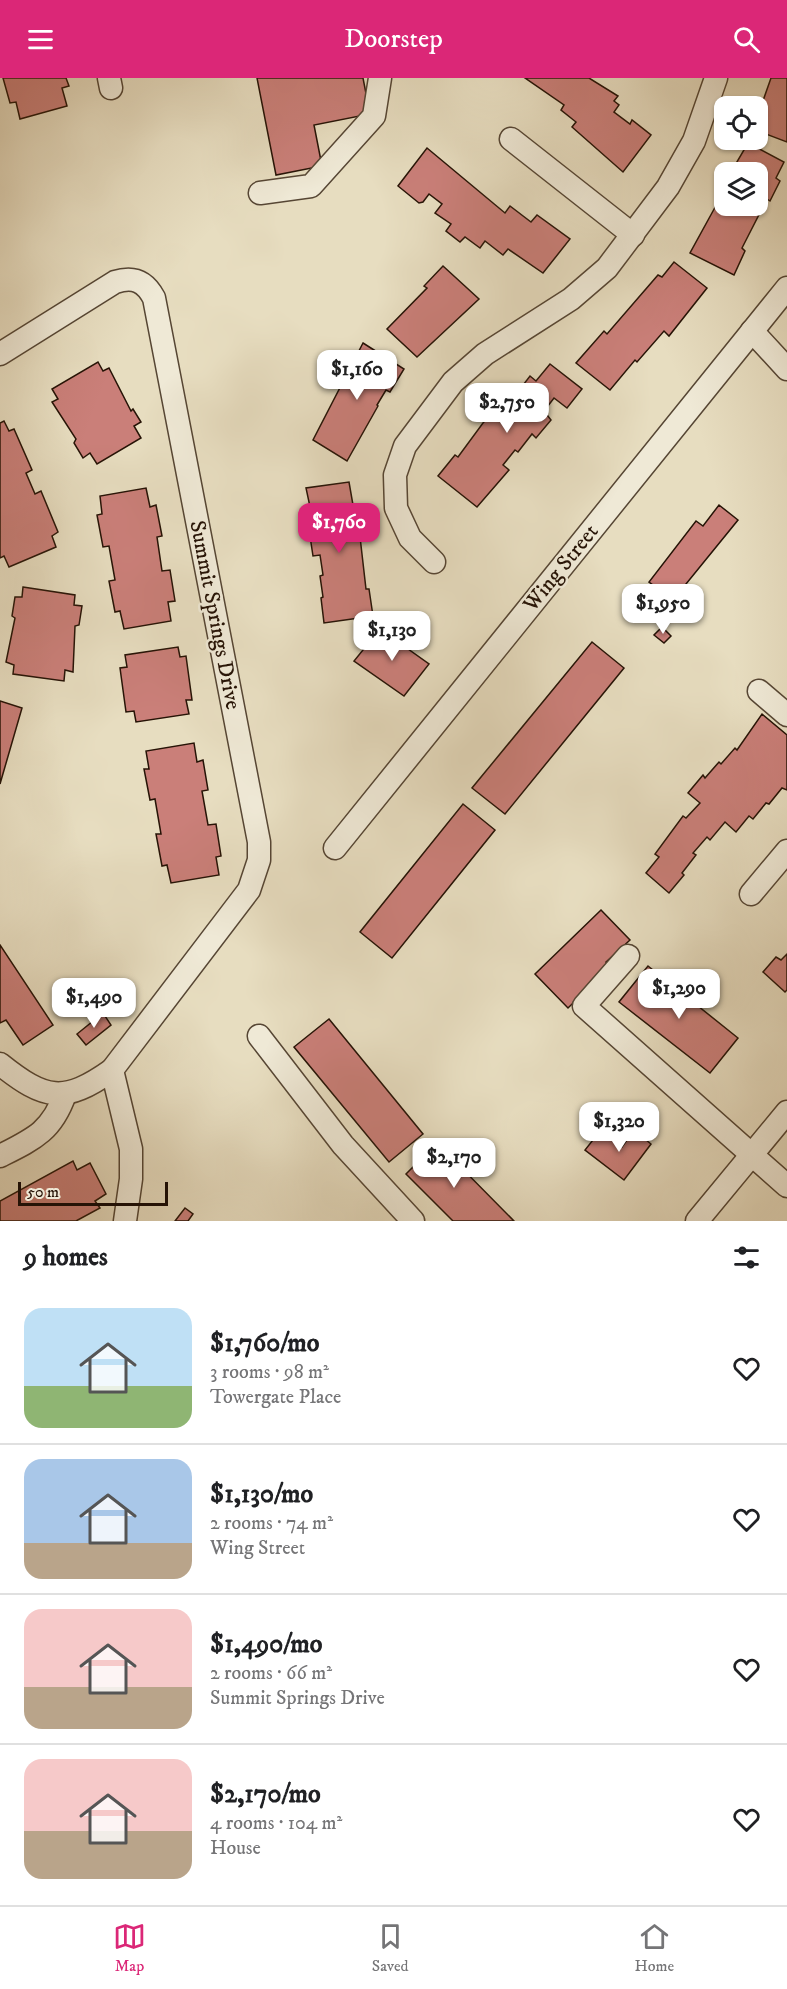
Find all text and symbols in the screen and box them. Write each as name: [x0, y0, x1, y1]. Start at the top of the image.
text: Doorstep: [344, 22, 443, 56]
icon: menu: [24, 23, 57, 56]
icon: search: [730, 23, 763, 56]
map controls: [714, 96, 768, 216]
button: locate: [714, 96, 768, 150]
button: layers: [714, 162, 768, 216]
pin: $1,160: [308, 350, 406, 401]
text: $1,160: [331, 357, 383, 382]
pin: $2,750: [458, 383, 556, 434]
text: $2,750: [479, 390, 535, 415]
pin: $1,760: [290, 503, 388, 554]
text: $1,760: [312, 510, 366, 535]
street label: Summit Springs Drive: [183, 518, 247, 712]
street label: Wing Street: [517, 519, 604, 618]
pin: $1,950: [614, 584, 712, 635]
text: $1,950: [636, 591, 690, 616]
pin: $1,130: [343, 611, 441, 662]
text: $1,130: [367, 618, 417, 643]
pin: $1,290: [630, 969, 728, 1020]
text: $1,290: [652, 976, 706, 1001]
pin: $1,490: [45, 978, 143, 1029]
text: $1,490: [66, 985, 122, 1010]
pin: $1,320: [570, 1102, 668, 1153]
text: $1,320: [593, 1109, 645, 1134]
pin: $2,170: [405, 1138, 503, 1189]
text: $2,170: [427, 1145, 481, 1170]
scale bar: [18, 1179, 168, 1206]
text: 50 m: [27, 1182, 59, 1202]
text: 9 homes: [24, 1241, 108, 1274]
icon: filters: [730, 1241, 763, 1274]
text: $1,760/mo: [210, 1327, 319, 1360]
icon: home: [72, 1332, 144, 1404]
icon: heart: [730, 1352, 763, 1385]
text: 3 rooms · 98 m²: [210, 1360, 329, 1385]
text: Towergate Place: [210, 1385, 341, 1410]
text: $1,130/mo: [210, 1478, 313, 1511]
icon: home: [72, 1483, 144, 1555]
icon: heart: [730, 1503, 763, 1536]
text: 2 rooms · 74 m²: [210, 1511, 333, 1536]
text: Wing Street: [210, 1536, 305, 1561]
text: $1,490/mo: [210, 1628, 322, 1661]
icon: home: [72, 1633, 144, 1705]
icon: heart: [730, 1653, 763, 1686]
text: 2 rooms · 66 m²: [210, 1661, 332, 1686]
text: Summit Springs Drive: [210, 1686, 385, 1711]
text: $2,170/mo: [210, 1778, 321, 1811]
icon: home: [72, 1783, 144, 1855]
icon: heart: [730, 1803, 763, 1836]
text: 4 rooms · 104 m²: [210, 1811, 342, 1836]
text: House: [210, 1836, 261, 1861]
tab: Map: [113, 1920, 146, 1976]
tab: Saved: [372, 1920, 409, 1976]
tab: Home: [634, 1920, 674, 1976]

